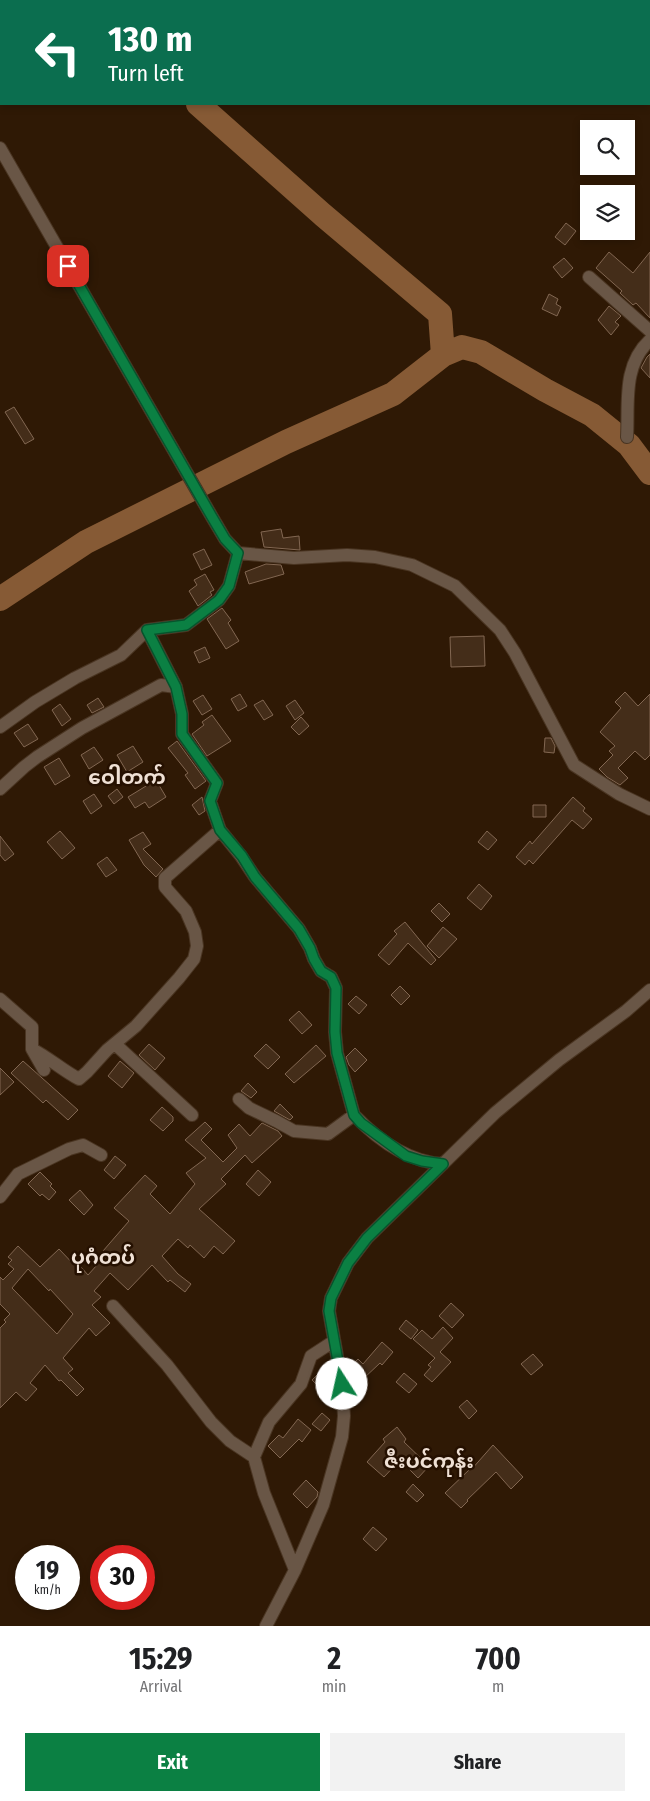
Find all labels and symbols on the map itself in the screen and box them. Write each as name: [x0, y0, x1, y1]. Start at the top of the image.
pin: [47, 245, 89, 287]
district label: ဝေါတက်: [88, 764, 166, 789]
district label: ပုဂံတပ်: [71, 1244, 135, 1273]
position arrow: [315, 1357, 367, 1409]
district label: ဇီးပင်ကုန်း: [384, 1448, 474, 1477]
speed limit sign: 30: [90, 1545, 155, 1610]

